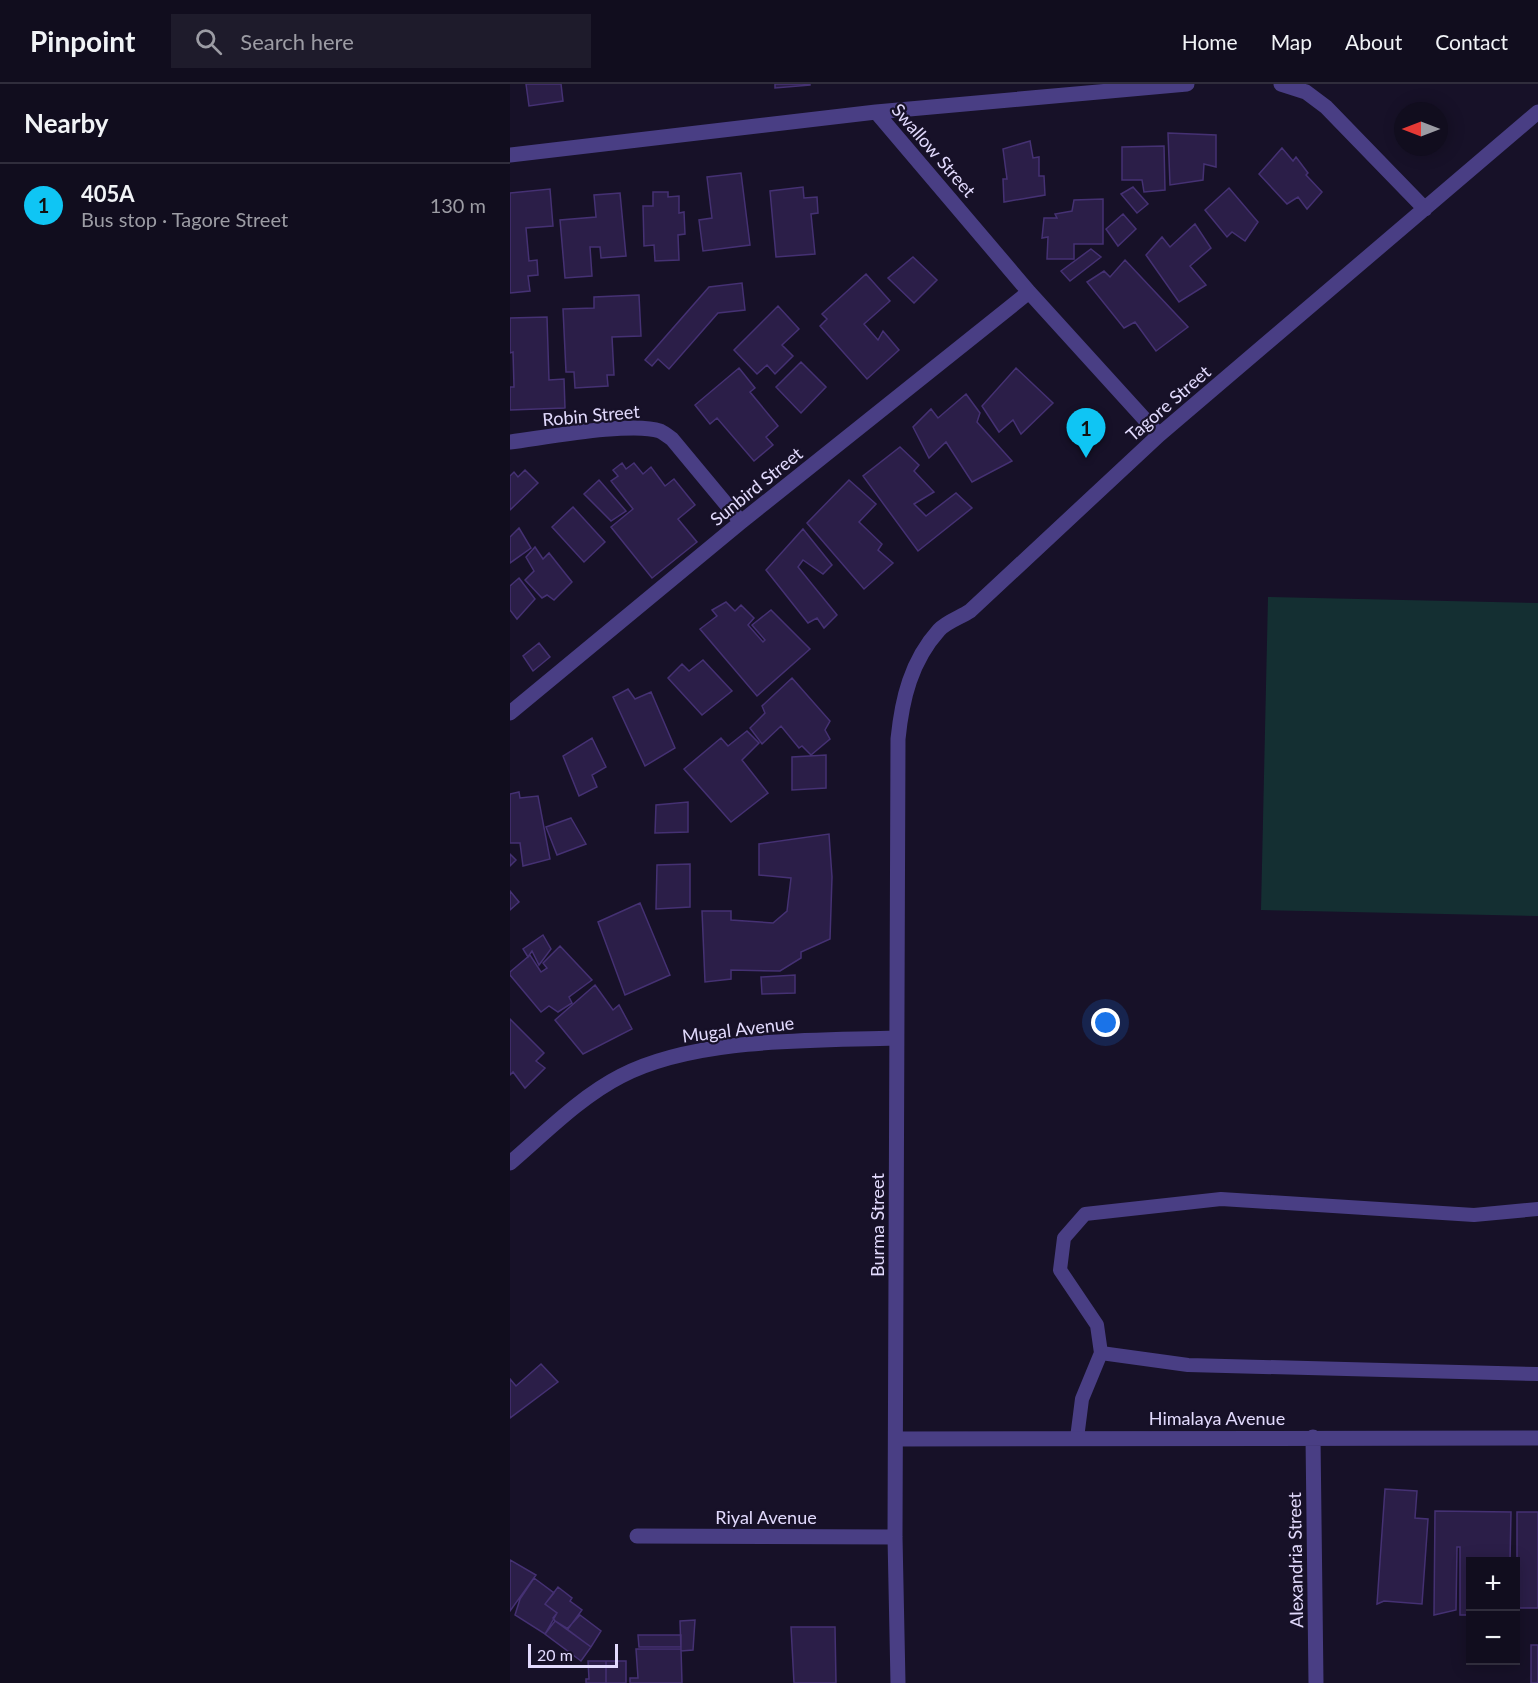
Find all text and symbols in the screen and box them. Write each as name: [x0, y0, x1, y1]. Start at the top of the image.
search box: [171, 14, 591, 68]
text: Pinpoint: [30, 24, 135, 58]
icon: search: [192, 25, 225, 58]
text: Search here: [240, 28, 354, 55]
text: Home: [1182, 29, 1238, 54]
text: Map: [1271, 29, 1312, 54]
text: About: [1345, 29, 1402, 54]
text: Contact: [1435, 29, 1508, 54]
street label: Swallow Street: [887, 99, 981, 202]
north arrow: [1394, 102, 1448, 156]
text: Nearby: [24, 107, 109, 139]
text: 405A: [81, 180, 135, 207]
text: 1: [38, 193, 49, 217]
text: 130 m: [430, 193, 486, 217]
text: Bus stop · Tagore Street: [81, 207, 288, 231]
street label: Tagore Street: [1121, 360, 1215, 446]
street label: Robin Street: [542, 400, 641, 430]
pin: 1: [1066, 408, 1106, 458]
street label: Sunbird Street: [705, 442, 807, 530]
your location: [1091, 1008, 1120, 1037]
street label: Mugal Avenue: [681, 1011, 795, 1047]
street label: Burma Street: [866, 1173, 888, 1277]
street label: Himalaya Avenue: [1149, 1407, 1285, 1429]
street label: Alexandria Street: [1283, 1491, 1307, 1628]
street label: Riyal Avenue: [715, 1506, 817, 1528]
map controls: [1466, 1557, 1520, 1665]
button: +: [1466, 1557, 1520, 1611]
button: −: [1466, 1611, 1520, 1665]
scale bar: [528, 1641, 618, 1668]
text: 20 m: [537, 1645, 573, 1664]

